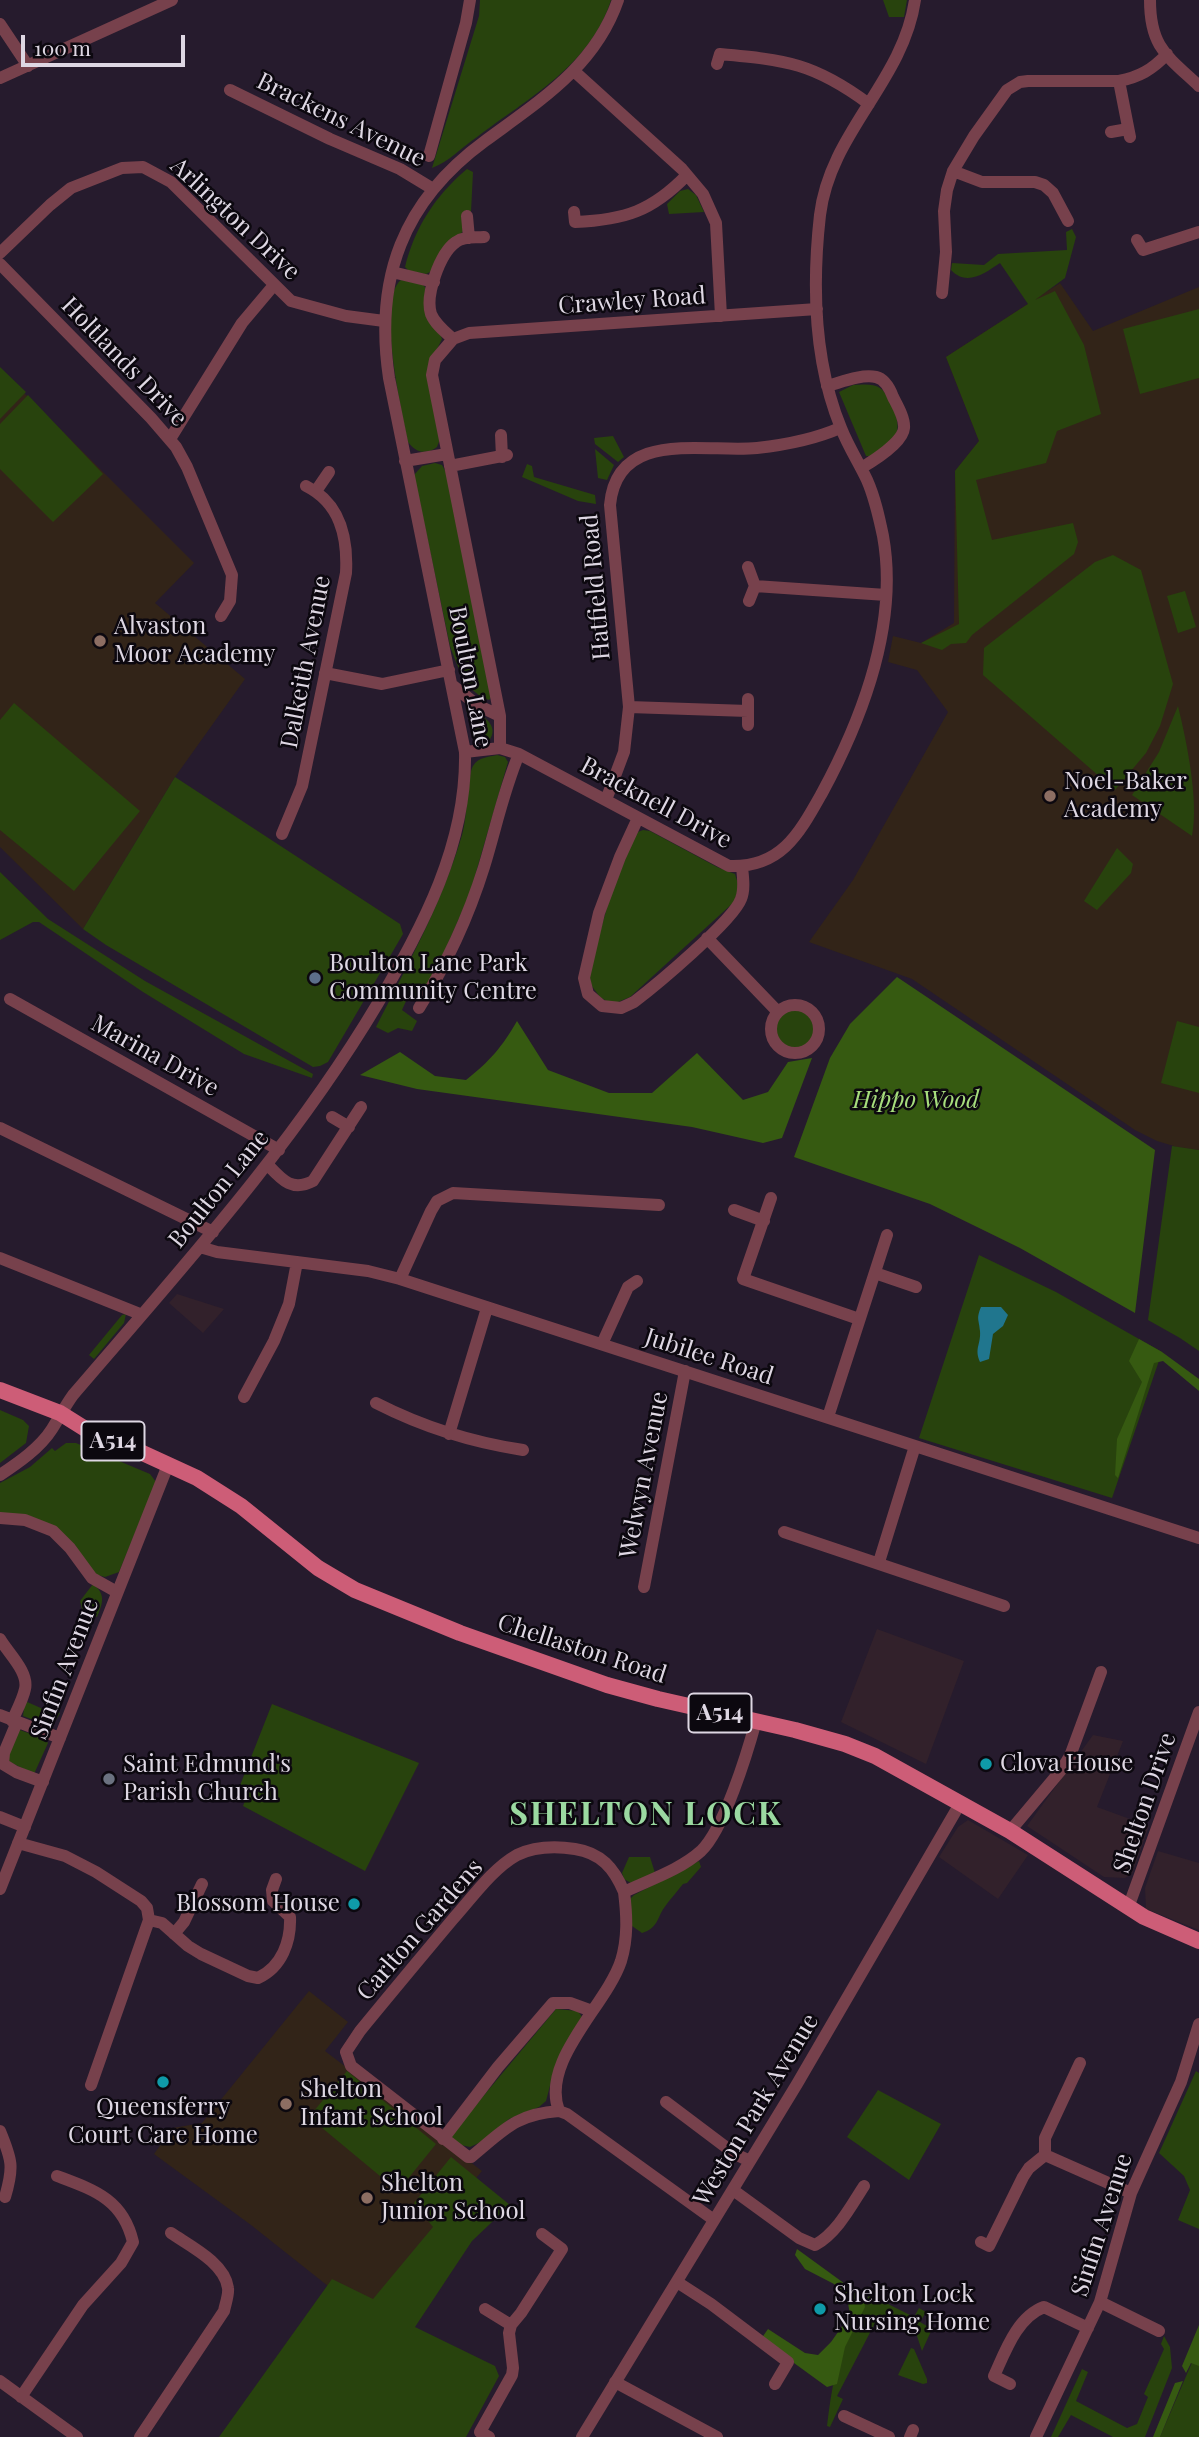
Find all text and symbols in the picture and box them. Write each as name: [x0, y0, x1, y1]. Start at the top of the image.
scale bar: [24, 21, 189, 65]
text: 100 m: [34, 33, 91, 61]
street label: Brackens Avenue: [252, 67, 430, 173]
street label: Arlington Drive: [164, 152, 306, 286]
street label: Crawley Road: [557, 281, 707, 321]
street label: Holtlands Drive: [55, 291, 193, 433]
street label: Hatfield Road: [575, 513, 617, 661]
street label: Dalkeith Avenue: [275, 573, 337, 751]
street label: Boulton Lane: [442, 604, 498, 750]
place label: Alvaston Moor Academy: [114, 613, 275, 669]
marker: Alvaston Moor Academy: [92, 633, 108, 649]
street label: Bracknell Drive: [575, 751, 737, 855]
place label: Noel-Baker Academy: [1064, 768, 1187, 824]
marker: Noel-Baker Academy: [1042, 788, 1058, 804]
place label: Boulton Lane Park Community Centre: [329, 950, 537, 1006]
marker: Boulton Lane Park Community Centre: [307, 970, 323, 986]
street label: Marina Drive: [86, 1009, 224, 1103]
park label: Hippo Wood: [853, 1087, 979, 1115]
street label: Boulton Lane: [163, 1124, 275, 1254]
street label: Jubilee Road: [641, 1323, 777, 1391]
street label: Welwyn Avenue: [614, 1389, 674, 1561]
road number: A514: [82, 1422, 144, 1460]
street label: Sinfin Avenue: [25, 1594, 105, 1744]
street label: Chellaston Road: [494, 1608, 670, 1690]
road number: A514: [688, 1694, 752, 1732]
street label: Shelton Drive: [1107, 1729, 1183, 1877]
place label: Clova House: [1000, 1750, 1133, 1778]
place label: Saint Edmund's Parish Church: [123, 1751, 291, 1807]
marker: Clova House: [978, 1756, 994, 1772]
marker: Saint Edmund's Parish Church: [101, 1771, 117, 1787]
district label: SHELTON LOCK: [511, 1796, 781, 1834]
street label: Carlton Gardens: [351, 1854, 489, 2006]
place label: Blossom House: [176, 1890, 340, 1918]
marker: Blossom House: [346, 1896, 362, 1912]
street label: Weston Park Avenue: [687, 2009, 825, 2211]
marker: Queensferry Court Care Home: [155, 2074, 171, 2090]
place label: Shelton Infant School: [300, 2076, 443, 2132]
place label: Queensferry Court Care Home: [68, 2094, 258, 2150]
marker: Shelton Infant School: [278, 2096, 294, 2112]
street label: Sinfin Avenue: [1065, 2150, 1139, 2300]
place label: Shelton Junior School: [381, 2170, 525, 2226]
marker: Shelton Junior School: [359, 2190, 375, 2206]
place label: Shelton Lock Nursing Home: [834, 2281, 990, 2337]
marker: Shelton Lock Nursing Home: [812, 2301, 828, 2317]

